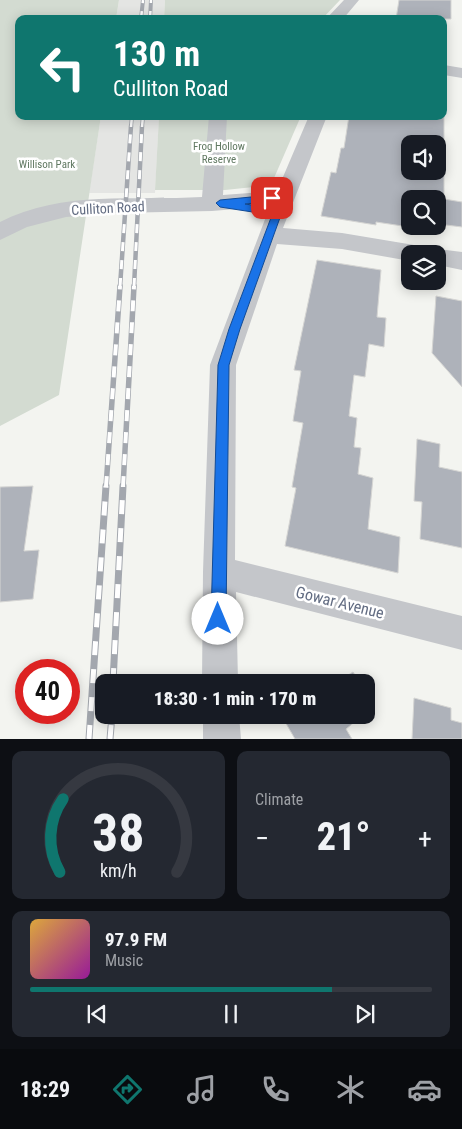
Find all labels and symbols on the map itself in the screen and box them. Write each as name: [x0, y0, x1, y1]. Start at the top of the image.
park label: Frog Hollow Reserve: [193, 140, 245, 166]
park label: Willison Park: [19, 158, 75, 171]
pin: [251, 177, 293, 219]
street label: Culliton Road: [71, 198, 145, 218]
street label: Gowar Avenue: [294, 582, 386, 623]
position arrow: [191, 592, 243, 644]
speed limit sign: 40: [15, 659, 80, 724]

